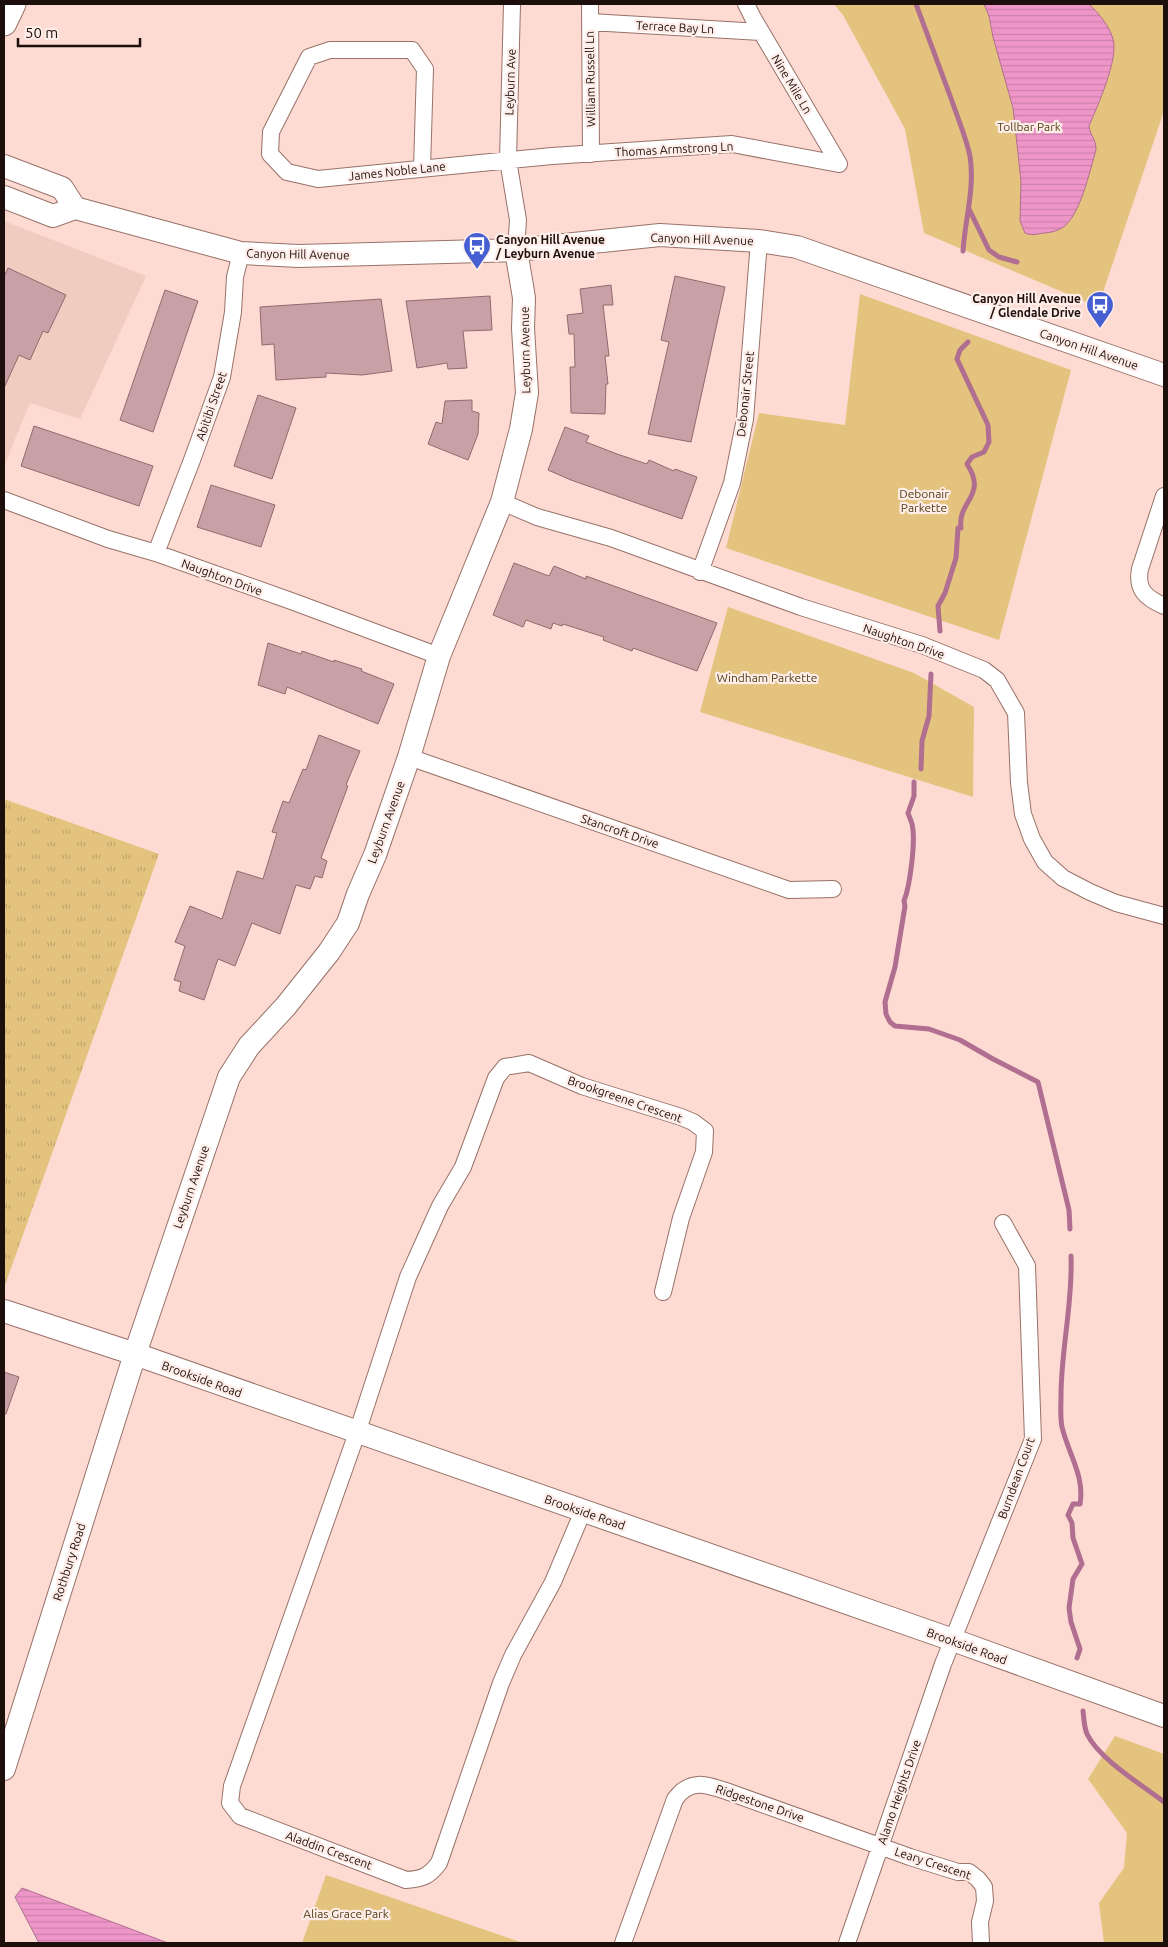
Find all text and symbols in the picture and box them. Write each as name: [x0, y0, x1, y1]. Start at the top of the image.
scale bar: [18, 15, 140, 47]
street label: Terrace Bay Ln: [636, 18, 714, 36]
text: 50 m: [25, 24, 58, 41]
street label: William Russell Ln: [583, 31, 597, 127]
street label: Leyburn Ave: [502, 48, 518, 116]
street label: Nine Mile Ln: [769, 52, 815, 116]
park label: Tollbar Park: [997, 120, 1061, 133]
street label: Thomas Armstrong Ln: [614, 139, 734, 159]
street label: James Noble Lane: [348, 159, 446, 183]
bus stop icon: Canyon Hill Avenue / Leyburn Avenue: [462, 231, 492, 270]
street label: Canyon Hill Avenue: [650, 231, 754, 247]
place label: Canyon Hill Avenue / Leyburn Avenue: [495, 233, 605, 260]
street label: Canyon Hill Avenue: [246, 247, 350, 261]
bus stop icon: Canyon Hill Avenue / Glendale Drive: [1085, 290, 1115, 329]
place label: Canyon Hill Avenue / Glendale Drive: [972, 292, 1081, 319]
street label: Leyburn Avenue: [518, 306, 532, 394]
street label: Canyon Hill Avenue: [1038, 326, 1140, 372]
street label: Debonair Street: [734, 350, 756, 437]
street label: Abitibi Street: [193, 370, 229, 442]
park label: Debonair Parkette: [899, 487, 949, 514]
street label: Naughton Drive: [180, 556, 264, 598]
street label: Naughton Drive: [862, 621, 946, 661]
park label: Windham Parkette: [717, 671, 817, 684]
street label: Leyburn Avenue: [365, 779, 407, 865]
street label: Stancroft Drive: [579, 812, 661, 850]
street label: Brookgreene Crescent: [566, 1073, 684, 1125]
street label: Leyburn Avenue: [171, 1144, 211, 1230]
street label: Brookside Road: [160, 1358, 244, 1400]
street label: Burndean Court: [995, 1435, 1037, 1521]
street label: Brookside Road: [543, 1492, 627, 1532]
street label: Rothbury Road: [50, 1522, 88, 1602]
street label: Brookside Road: [925, 1625, 1009, 1667]
street label: Alamo Heights Drive: [875, 1738, 923, 1846]
street label: Ridgestone Drive: [714, 1782, 806, 1824]
street label: Aladdin Crescent: [284, 1828, 374, 1872]
street label: Leary Crescent: [893, 1845, 973, 1882]
park label: Alias Grace Park: [303, 1907, 389, 1920]

